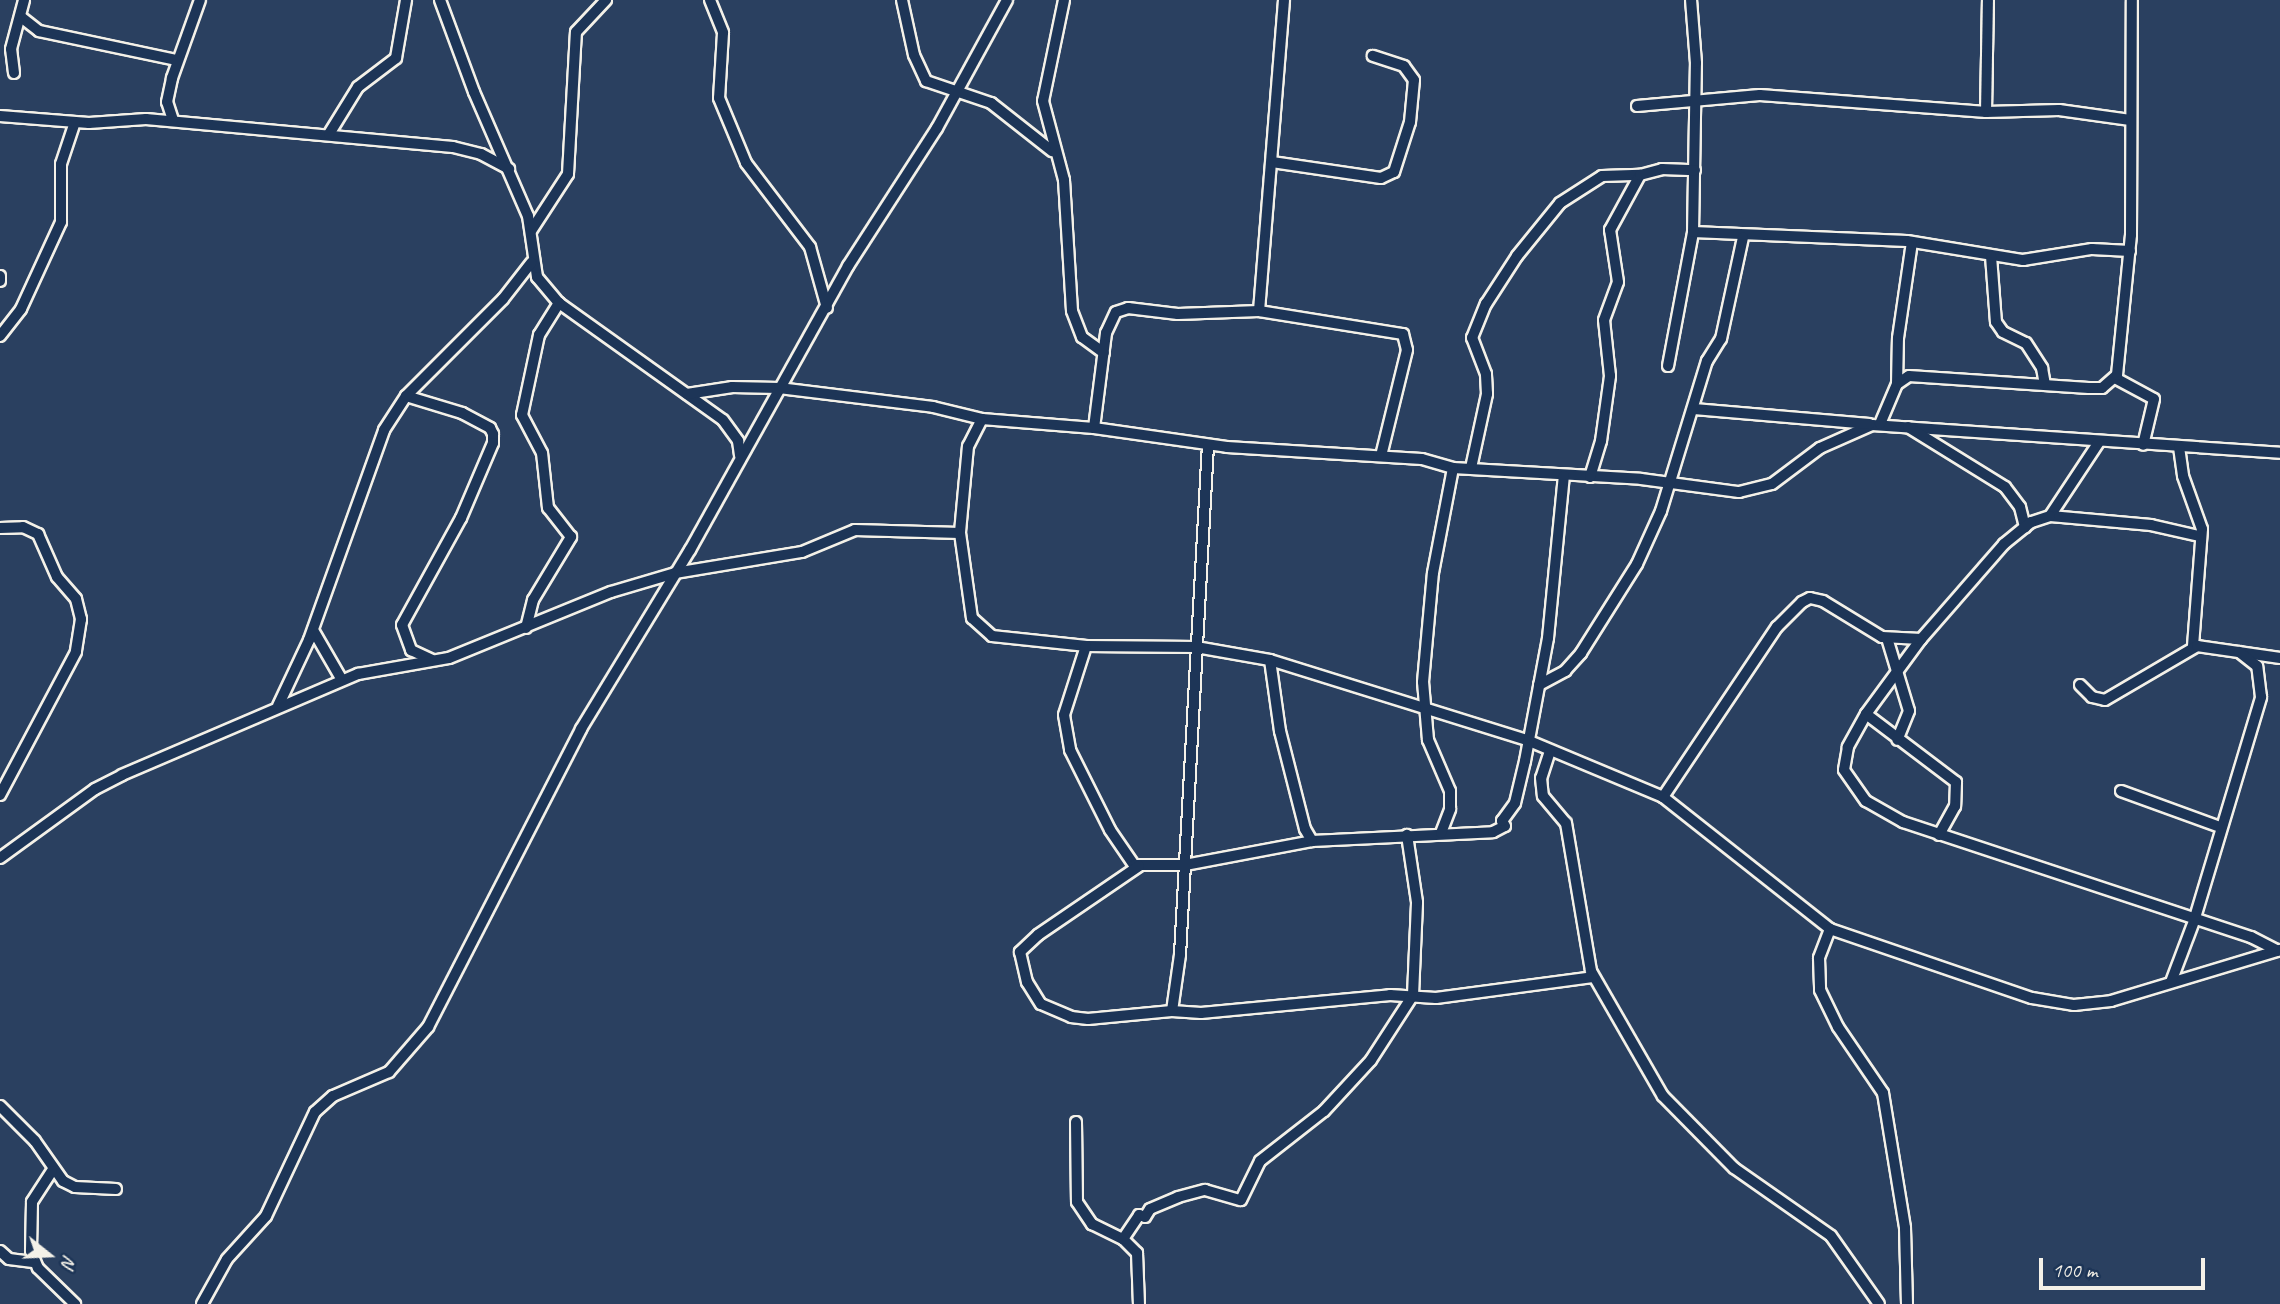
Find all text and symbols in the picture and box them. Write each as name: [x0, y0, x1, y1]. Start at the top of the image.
north arrow: [14, 1220, 84, 1290]
scale bar: [2042, 1244, 2208, 1288]
text: N: [56, 1252, 82, 1271]
text: 100 m: [2052, 1257, 2097, 1283]

